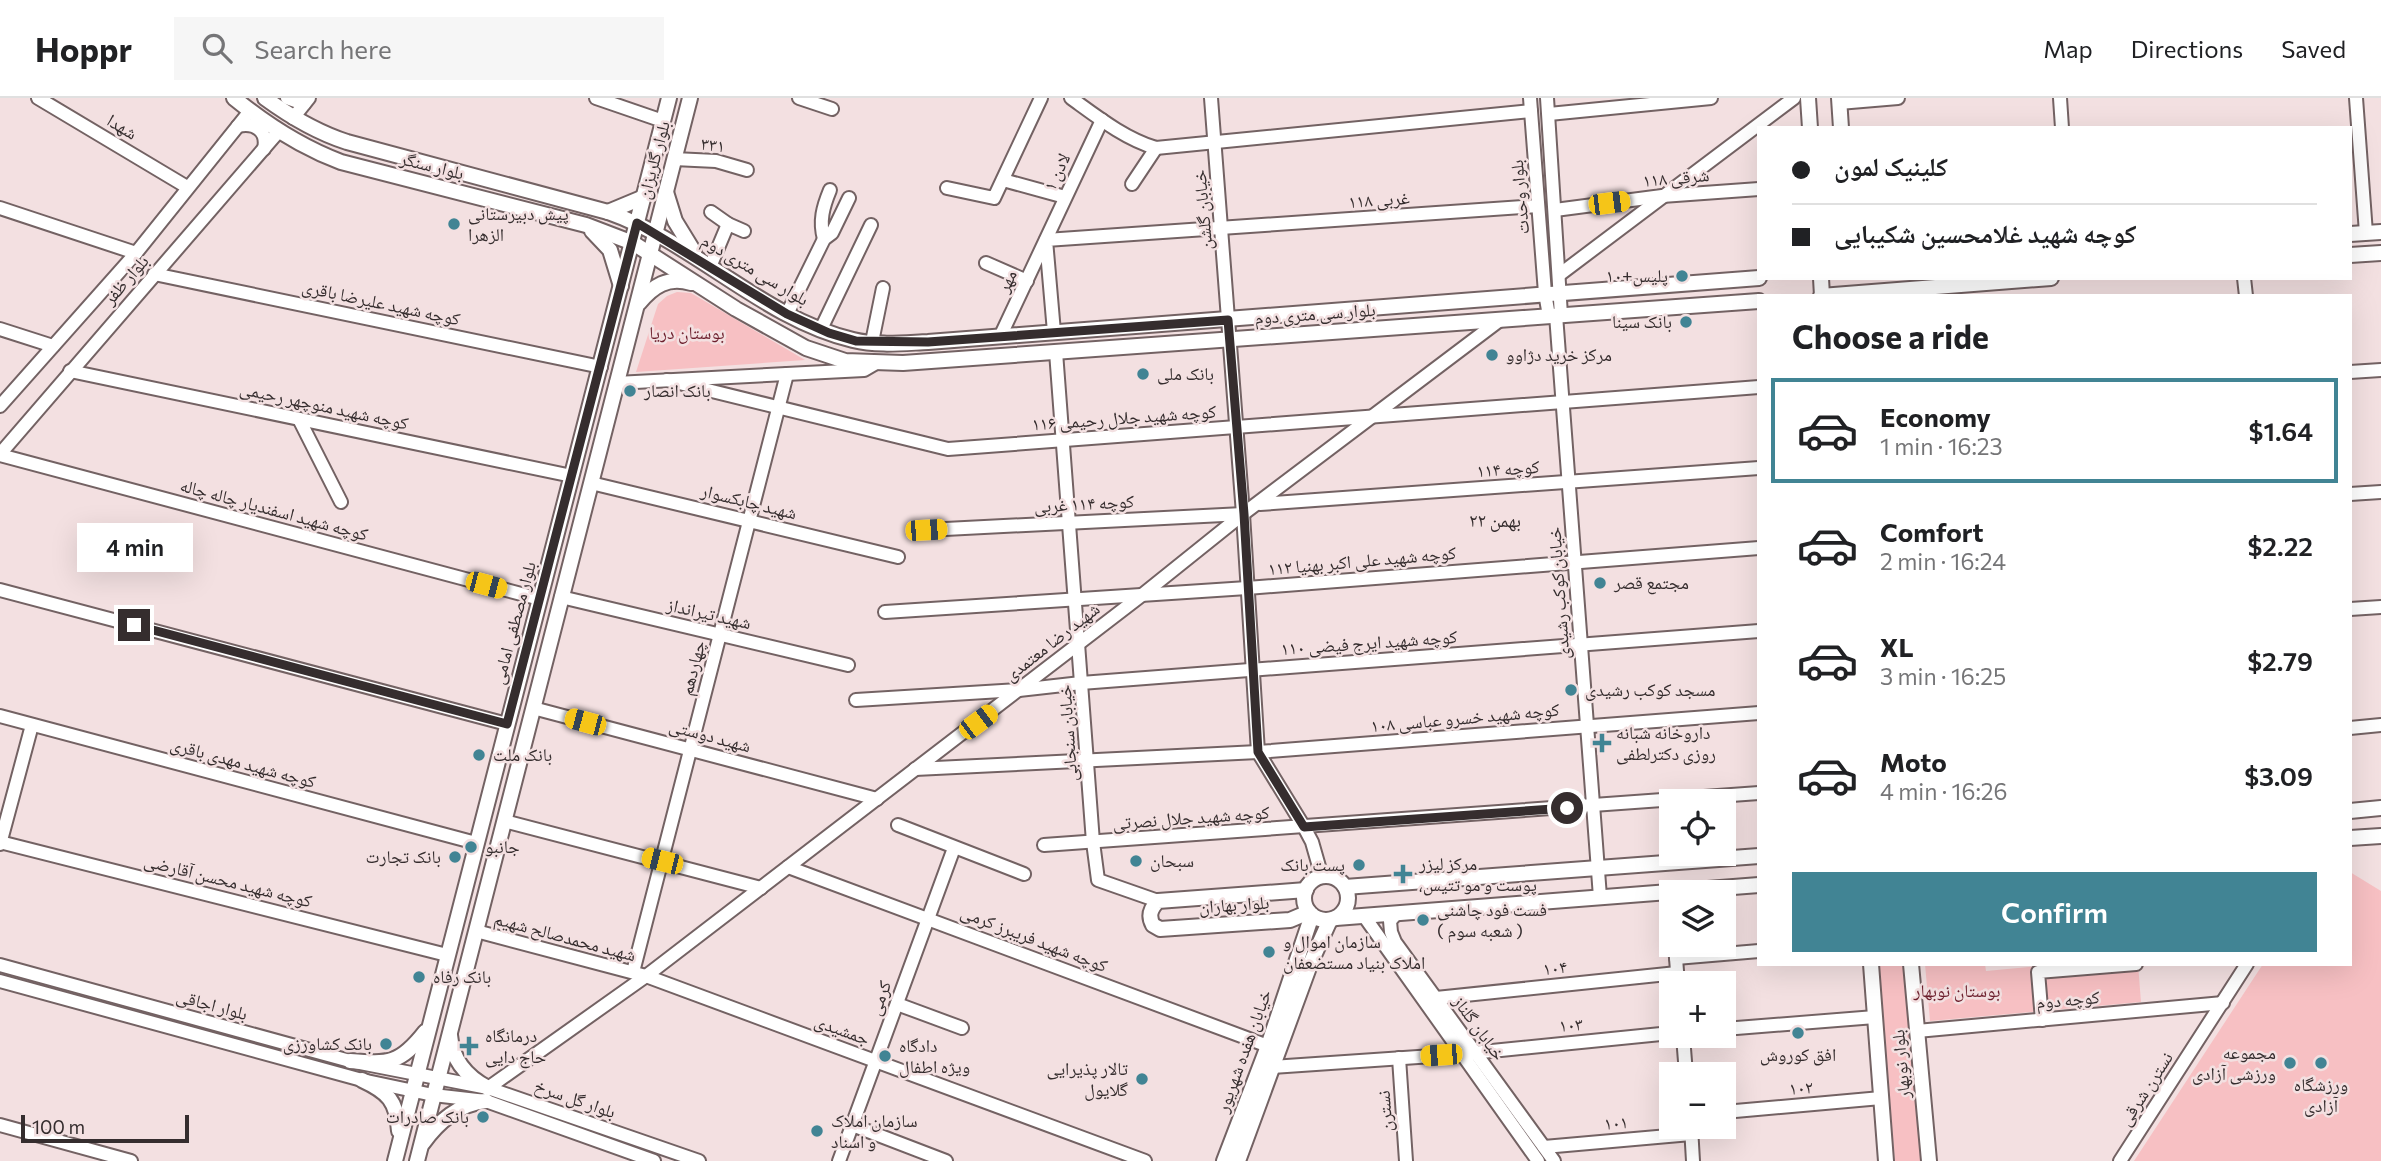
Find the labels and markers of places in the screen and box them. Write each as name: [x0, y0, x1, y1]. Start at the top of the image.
place label: پیش دبیرستانی الزهرا: [468, 202, 569, 245]
marker: پیش دبیرستانی الزهرا: [446, 216, 462, 232]
place label: پلیس+۱۰: [1606, 264, 1668, 287]
marker: پلیس+۱۰: [1674, 268, 1690, 284]
place label: بانک سینا: [1612, 310, 1672, 333]
marker: بانک سینا: [1678, 314, 1694, 330]
place label: مرکز خرید دژاوو: [1506, 343, 1612, 365]
marker: مرکز خرید دژاوو: [1484, 347, 1500, 363]
place label: بانک ملی: [1157, 362, 1214, 385]
marker: بانک ملی: [1135, 366, 1151, 382]
place label: بانک انصار: [643, 379, 711, 402]
marker: بانک انصار: [622, 383, 638, 399]
place label: مجتمع قصر: [1613, 571, 1689, 595]
marker: مجتمع قصر: [1592, 575, 1608, 591]
place label: مسجد کوکب رشیدی: [1585, 678, 1716, 701]
marker: مسجد کوکب رشیدی: [1563, 682, 1579, 698]
place label: داروخانه شبانه روزی دکترلطفی: [1616, 721, 1716, 765]
marker: داروخانه شبانه روزی دکترلطفی: [1594, 735, 1610, 751]
place label: بانک ملت: [493, 743, 552, 766]
marker: بانک ملت: [471, 747, 487, 763]
place label: جانبو: [485, 835, 520, 858]
marker: جانبو: [463, 839, 479, 855]
place label: بانک تجارت: [366, 845, 441, 868]
marker: بانک تجارت: [447, 849, 463, 865]
place label: سبحان: [1150, 849, 1194, 872]
place label: مرکز لیزر ،پوست و مو تتیس: [1418, 852, 1537, 896]
marker: سبحان: [1128, 853, 1144, 869]
place label: پست بانک: [1280, 853, 1345, 876]
marker: پست بانک: [1351, 857, 1367, 873]
marker: مرکز لیزر ،پوست و مو تتیس: [1393, 864, 1413, 884]
place label: فست فود چاشنی ( شعبه سوم ): [1437, 898, 1547, 943]
marker: فست فود چاشنی ( شعبه سوم ): [1415, 912, 1431, 928]
place label: سازمان اموال و املاک بنیاد مستضعفان: [1283, 930, 1425, 974]
marker: سازمان اموال و املاک بنیاد مستضعفان: [1261, 944, 1277, 960]
place label: بانک رفاه: [433, 965, 491, 988]
marker: بانک رفاه: [411, 969, 427, 985]
place label: درمانگاه حاج دایی: [485, 1024, 546, 1069]
marker: افق کوروش: [1790, 1025, 1806, 1041]
place label: بانک کشاورزی: [283, 1032, 372, 1055]
place label: دادگاه ویژه اطفال: [899, 1034, 970, 1078]
marker: بانک کشاورزی: [378, 1036, 394, 1052]
marker: درمانگاه حاج دایی: [459, 1036, 479, 1056]
place label: مجموعه ورزشی آزادی: [2192, 1041, 2276, 1085]
place label: افق کوروش: [1760, 1043, 1836, 1066]
marker: دادگاه ویژه اطفال: [877, 1048, 893, 1064]
marker: مجموعه ورزشی آزادی: [2282, 1055, 2298, 1071]
marker: ورزشگاه آزادی: [2313, 1055, 2329, 1071]
place label: تالار پذیرایی گلایول: [1047, 1057, 1129, 1101]
marker: تالار پذیرایی گلایول: [1134, 1071, 1150, 1087]
place label: ورزشگاه آزادی: [2294, 1073, 2348, 1117]
place label: بانک صادرات: [386, 1105, 469, 1128]
marker: بانک صادرات: [475, 1109, 491, 1125]
place label: سازمان املاک و اسناد: [831, 1109, 918, 1152]
marker: سازمان املاک و اسناد: [809, 1123, 825, 1139]

